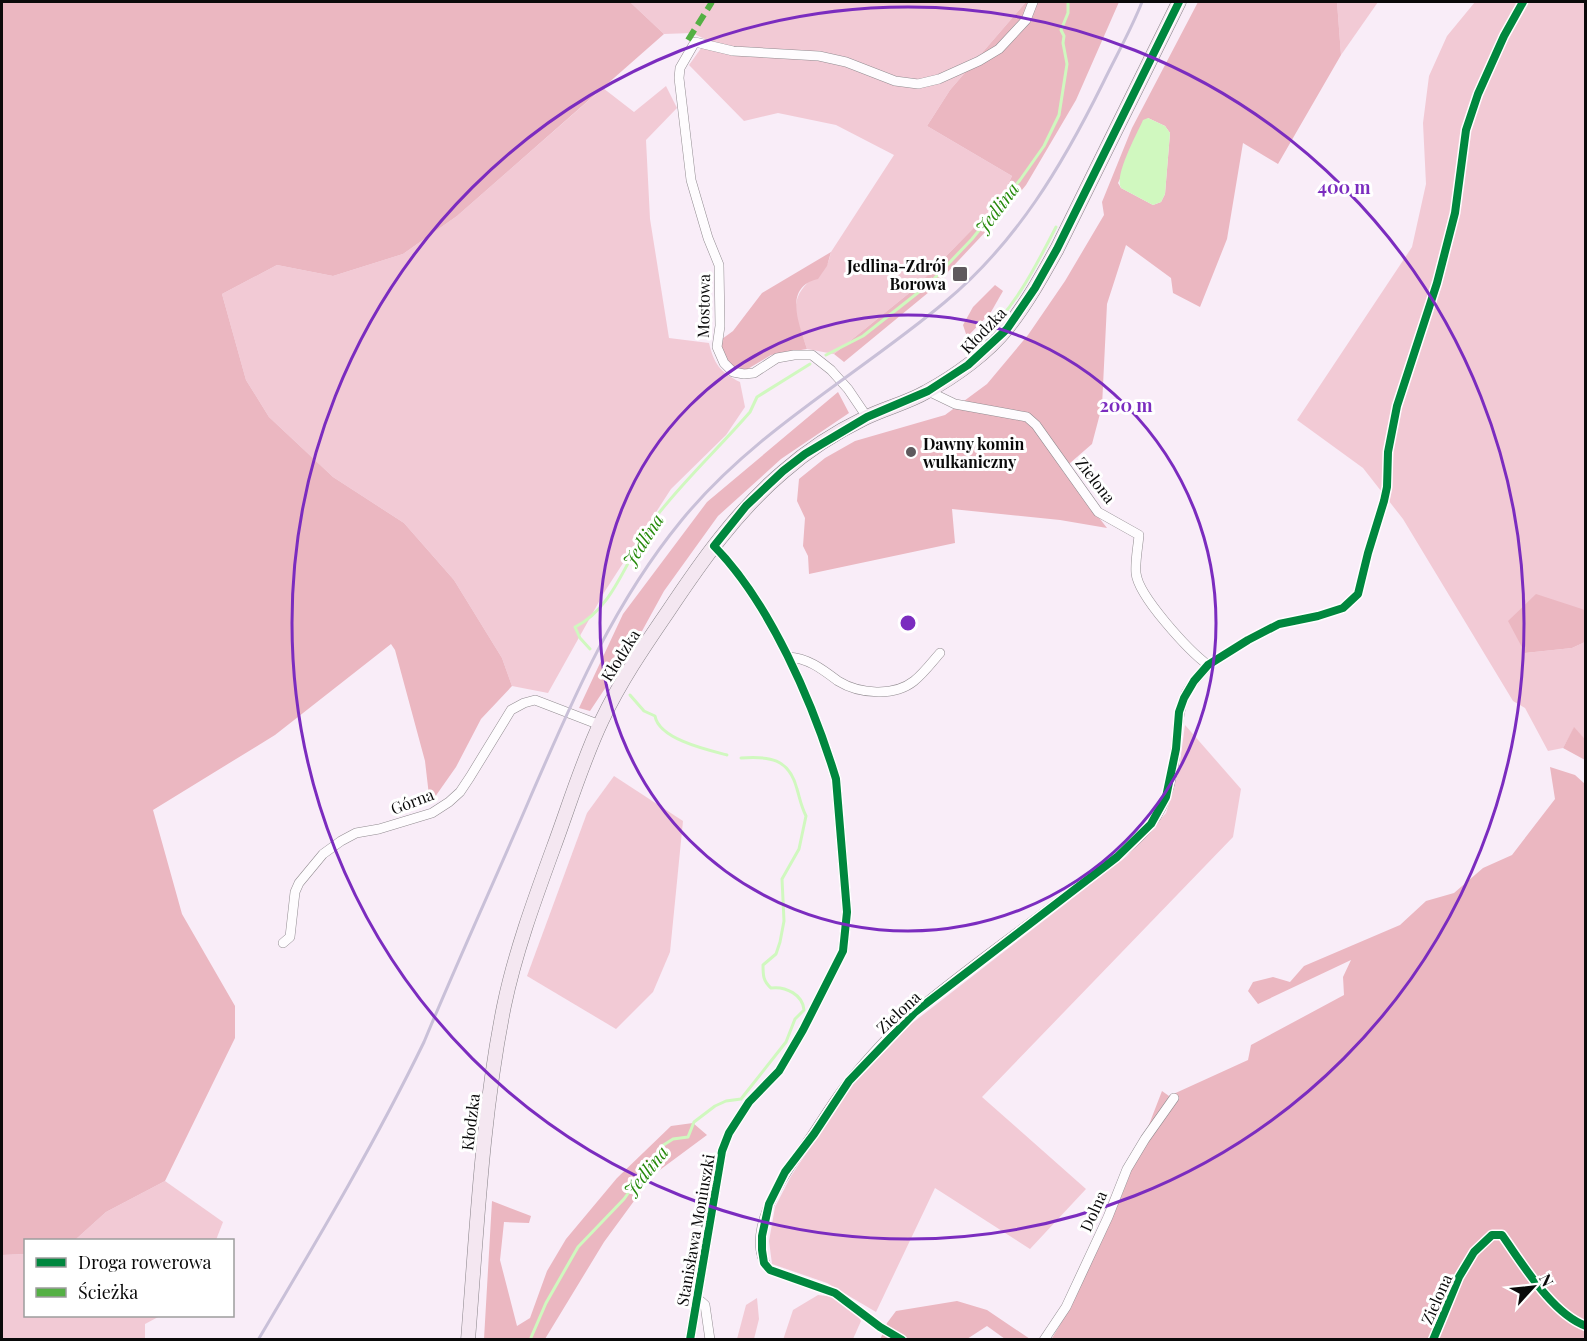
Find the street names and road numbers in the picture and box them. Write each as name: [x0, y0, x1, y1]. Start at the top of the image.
street label: Mostowa: [692, 274, 714, 338]
street label: Kłodzka: [956, 302, 1010, 358]
street label: Zielona: [1071, 453, 1121, 507]
street label: Kłodzka: [596, 625, 644, 685]
street label: Górna: [387, 783, 437, 819]
street label: Zielona: [871, 986, 925, 1038]
street label: Kłodzka: [456, 1092, 484, 1152]
street label: Stanisława Moniuszki: [671, 1152, 719, 1308]
street label: Dolna: [1075, 1187, 1111, 1235]
street label: Zielona: [1416, 1270, 1456, 1327]

